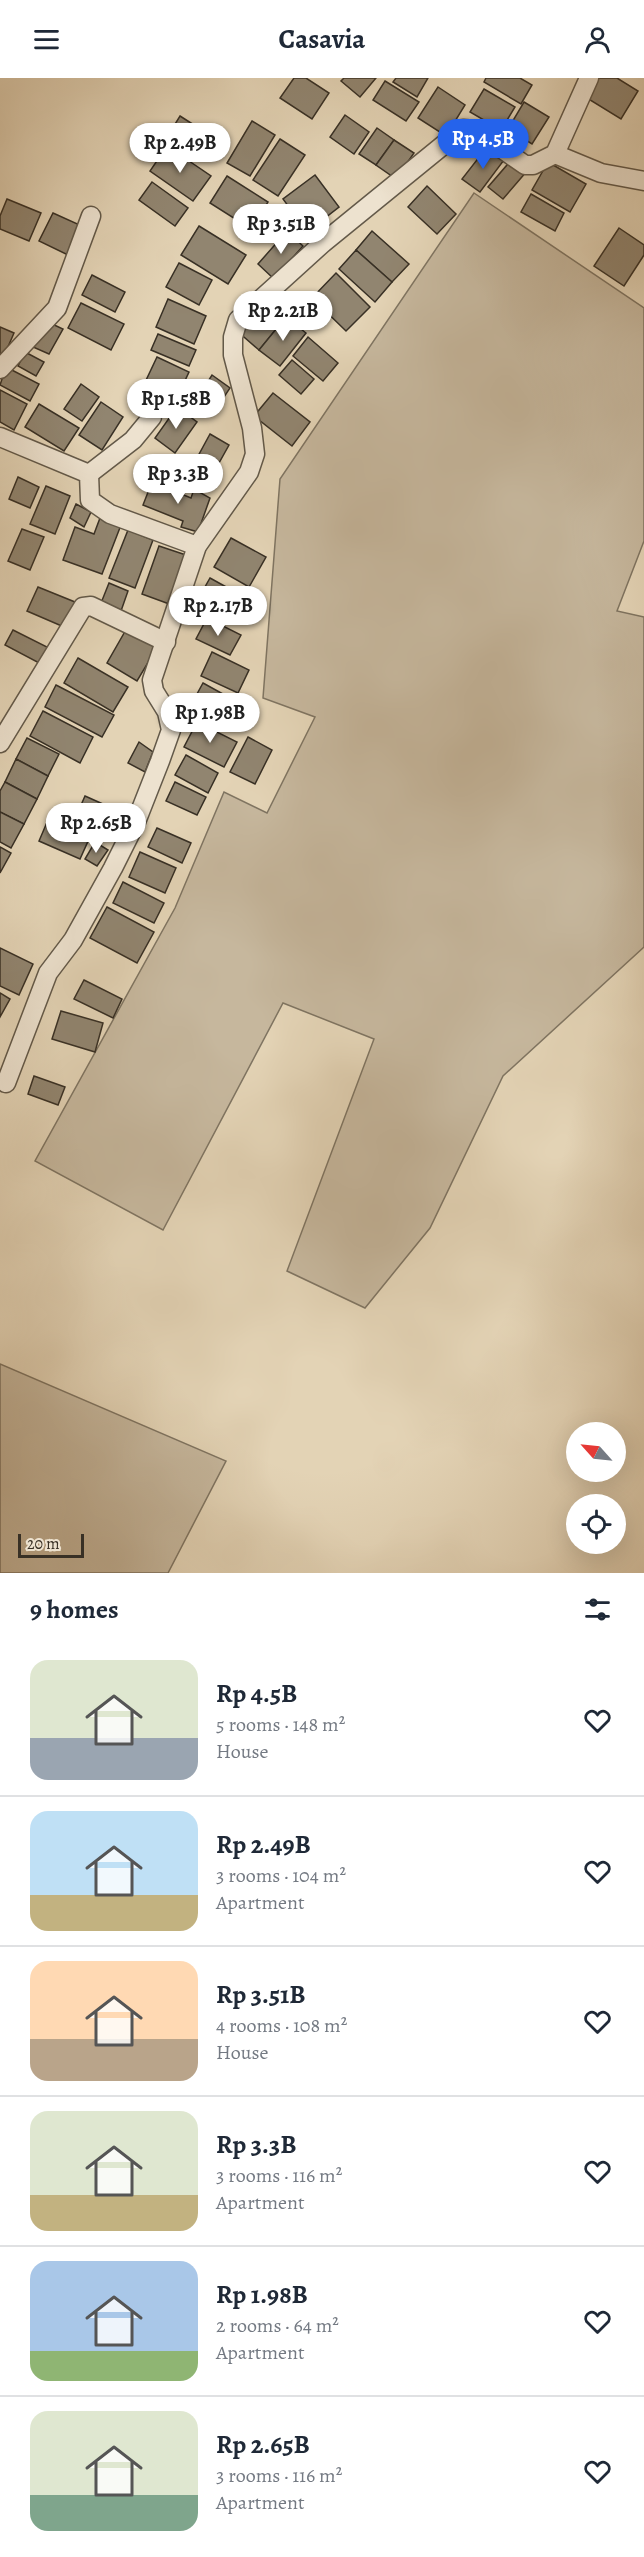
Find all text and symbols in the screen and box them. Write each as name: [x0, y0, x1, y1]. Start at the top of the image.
text: Casavia: [279, 21, 365, 57]
icon: menu: [30, 23, 63, 56]
icon: person: [581, 23, 614, 56]
pin: Rp 4.5B: [428, 119, 538, 170]
pin: Rp 2.49B: [118, 123, 242, 174]
text: Rp 4.5B: [452, 125, 514, 152]
text: Rp 2.49B: [144, 129, 217, 156]
pin: Rp 3.51B: [219, 204, 343, 255]
text: Rp 3.51B: [247, 210, 315, 237]
pin: Rp 2.21B: [221, 291, 345, 342]
text: Rp 2.21B: [247, 297, 319, 324]
pin: Rp 1.58B: [114, 379, 238, 430]
text: Rp 1.58B: [141, 385, 211, 412]
pin: Rp 3.3B: [123, 454, 233, 505]
text: Rp 3.3B: [147, 460, 209, 487]
pin: Rp 2.17B: [156, 586, 280, 637]
text: Rp 2.17B: [183, 592, 253, 619]
pin: Rp 1.98B: [148, 693, 272, 744]
text: Rp 1.98B: [175, 699, 245, 726]
pin: Rp 2.65B: [34, 803, 158, 854]
text: Rp 2.65B: [60, 809, 132, 836]
north arrow: [566, 1422, 626, 1482]
map controls: [566, 1422, 626, 1554]
button: locate: [566, 1494, 626, 1554]
scale bar: [18, 1531, 84, 1558]
text: 20 m: [27, 1533, 60, 1555]
text: 9 homes: [30, 1592, 119, 1627]
icon: filters: [581, 1593, 614, 1626]
text: Rp 4.5B: [216, 1676, 297, 1711]
icon: home: [78, 1684, 150, 1756]
icon: heart: [581, 1704, 614, 1737]
text: 5 rooms · 148 m²: [216, 1711, 345, 1738]
text: House: [216, 1738, 268, 1765]
text: Rp 2.49B: [216, 1827, 311, 1862]
icon: home: [78, 1835, 150, 1907]
icon: heart: [581, 1855, 614, 1888]
text: 3 rooms · 104 m²: [216, 1862, 346, 1889]
text: Apartment: [216, 1889, 305, 1916]
text: Rp 3.51B: [216, 1977, 306, 2012]
icon: home: [78, 1985, 150, 2057]
icon: heart: [581, 2005, 614, 2038]
text: 4 rooms · 108 m²: [216, 2012, 347, 2039]
text: House: [216, 2039, 268, 2066]
text: Rp 3.3B: [216, 2127, 296, 2162]
icon: home: [78, 2135, 150, 2207]
icon: heart: [581, 2155, 614, 2188]
text: 3 rooms · 116 m²: [216, 2162, 342, 2189]
text: Apartment: [216, 2189, 305, 2216]
text: Rp 1.98B: [216, 2277, 308, 2312]
icon: home: [78, 2285, 150, 2357]
icon: heart: [581, 2305, 614, 2338]
text: 2 rooms · 64 m²: [216, 2312, 339, 2339]
text: Apartment: [216, 2339, 305, 2366]
text: Rp 2.65B: [216, 2427, 310, 2462]
icon: home: [78, 2435, 150, 2507]
icon: heart: [581, 2455, 614, 2488]
text: 3 rooms · 116 m²: [216, 2462, 342, 2489]
text: Apartment: [216, 2489, 305, 2516]

